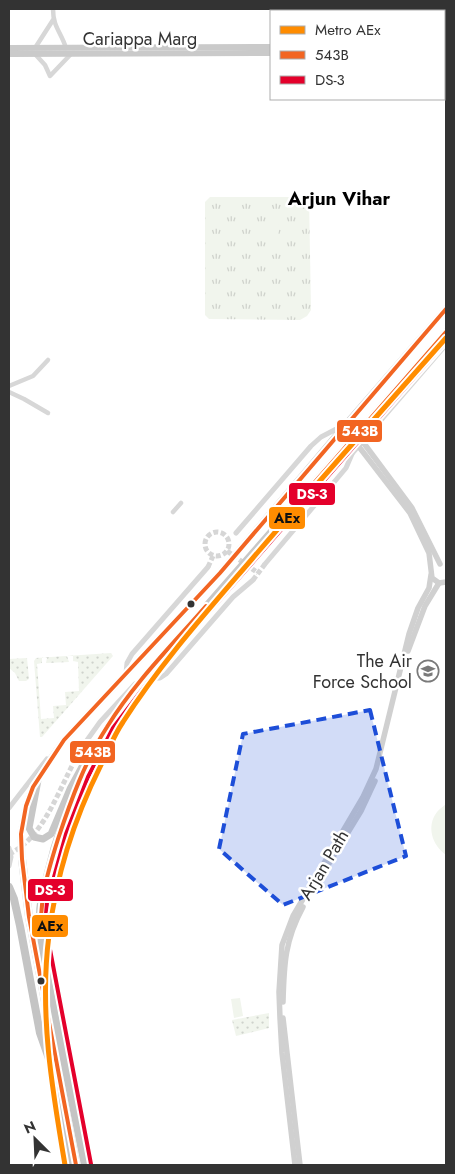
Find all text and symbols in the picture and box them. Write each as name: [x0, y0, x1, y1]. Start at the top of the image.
legend: [270, 10, 445, 100]
text: Metro AEx: [315, 19, 381, 41]
street label: Cariappa Marg: [83, 26, 197, 52]
text: 543B: [315, 44, 349, 66]
text: DS-3: [315, 69, 345, 91]
district label: Arjun Vihar: [287, 185, 390, 212]
line badge: 543B: [336, 419, 383, 443]
text: 543B: [342, 421, 378, 441]
line badge: DS-3: [288, 482, 336, 506]
text: DS-3: [297, 484, 328, 504]
line badge: AEx: [268, 506, 306, 530]
text: AEx: [273, 508, 301, 528]
unlabelled marker: [186, 599, 196, 609]
place label: The Air Force School: [313, 648, 413, 695]
school or university icon: The Air Force School: [416, 659, 440, 683]
line badge: 543B: [69, 740, 116, 764]
text: 543B: [75, 742, 111, 762]
street label: Arjan Path: [293, 825, 355, 905]
line badge: DS-3: [27, 878, 74, 902]
text: DS-3: [35, 880, 66, 900]
line badge: AEx: [31, 914, 69, 938]
text: AEx: [36, 916, 64, 936]
unlabelled marker: [36, 976, 46, 986]
north arrow: [10, 1114, 60, 1164]
text: N: [21, 1116, 39, 1139]

